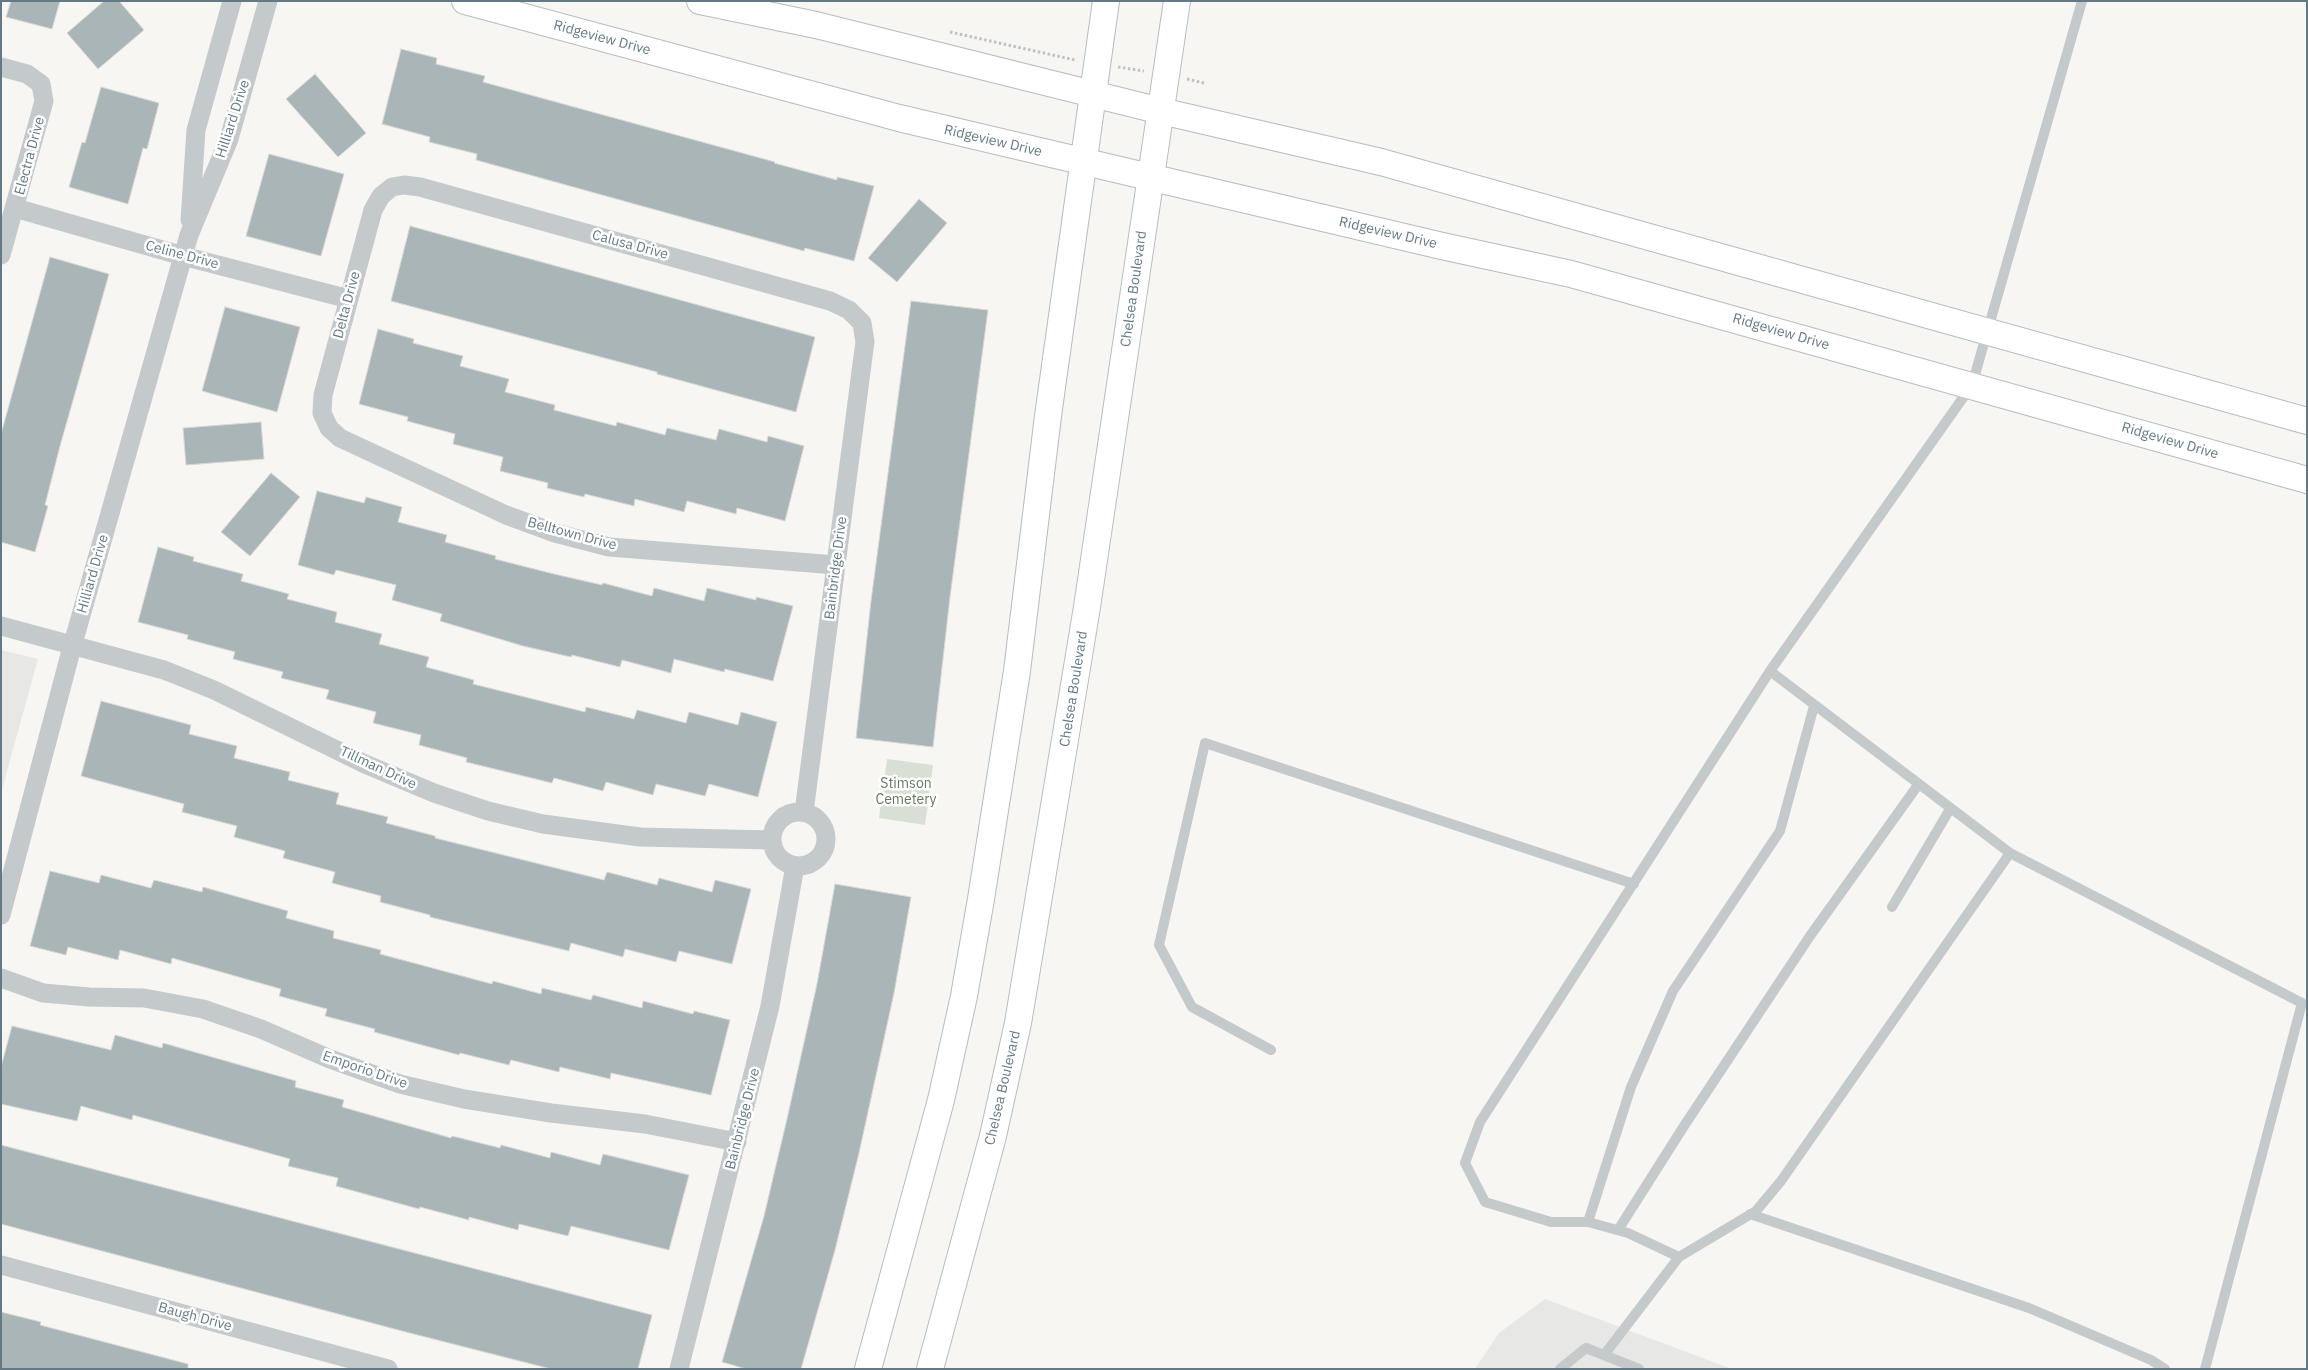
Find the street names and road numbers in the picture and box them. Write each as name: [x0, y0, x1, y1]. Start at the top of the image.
street label: Ridgeview Drive: [552, 17, 652, 59]
street label: Hilliard Drive: [213, 78, 253, 160]
street label: Electra Drive: [12, 115, 48, 197]
street label: Ridgeview Drive: [942, 122, 1044, 160]
street label: Ridgeview Drive: [1337, 214, 1439, 252]
street label: Calusa Drive: [590, 227, 670, 263]
street label: Chelsea Boulevard: [1118, 230, 1150, 348]
street label: Celine Drive: [144, 237, 220, 273]
street label: Delta Drive: [330, 269, 364, 341]
street label: Ridgeview Drive: [1731, 310, 1831, 354]
street label: Ridgeview Drive: [2120, 419, 2220, 463]
street label: Belltown Drive: [526, 514, 618, 554]
street label: Bainbridge Drive: [821, 515, 851, 621]
street label: Hilliard Drive: [74, 533, 112, 615]
street label: Chelsea Boulevard: [1057, 630, 1091, 748]
street label: Tillman Drive: [337, 743, 419, 793]
street label: Chelsea Boulevard: [982, 1029, 1024, 1147]
street label: Emporio Drive: [320, 1048, 410, 1092]
street label: Bainbridge Drive: [722, 1067, 764, 1171]
street label: Baugh Drive: [156, 1299, 234, 1335]

